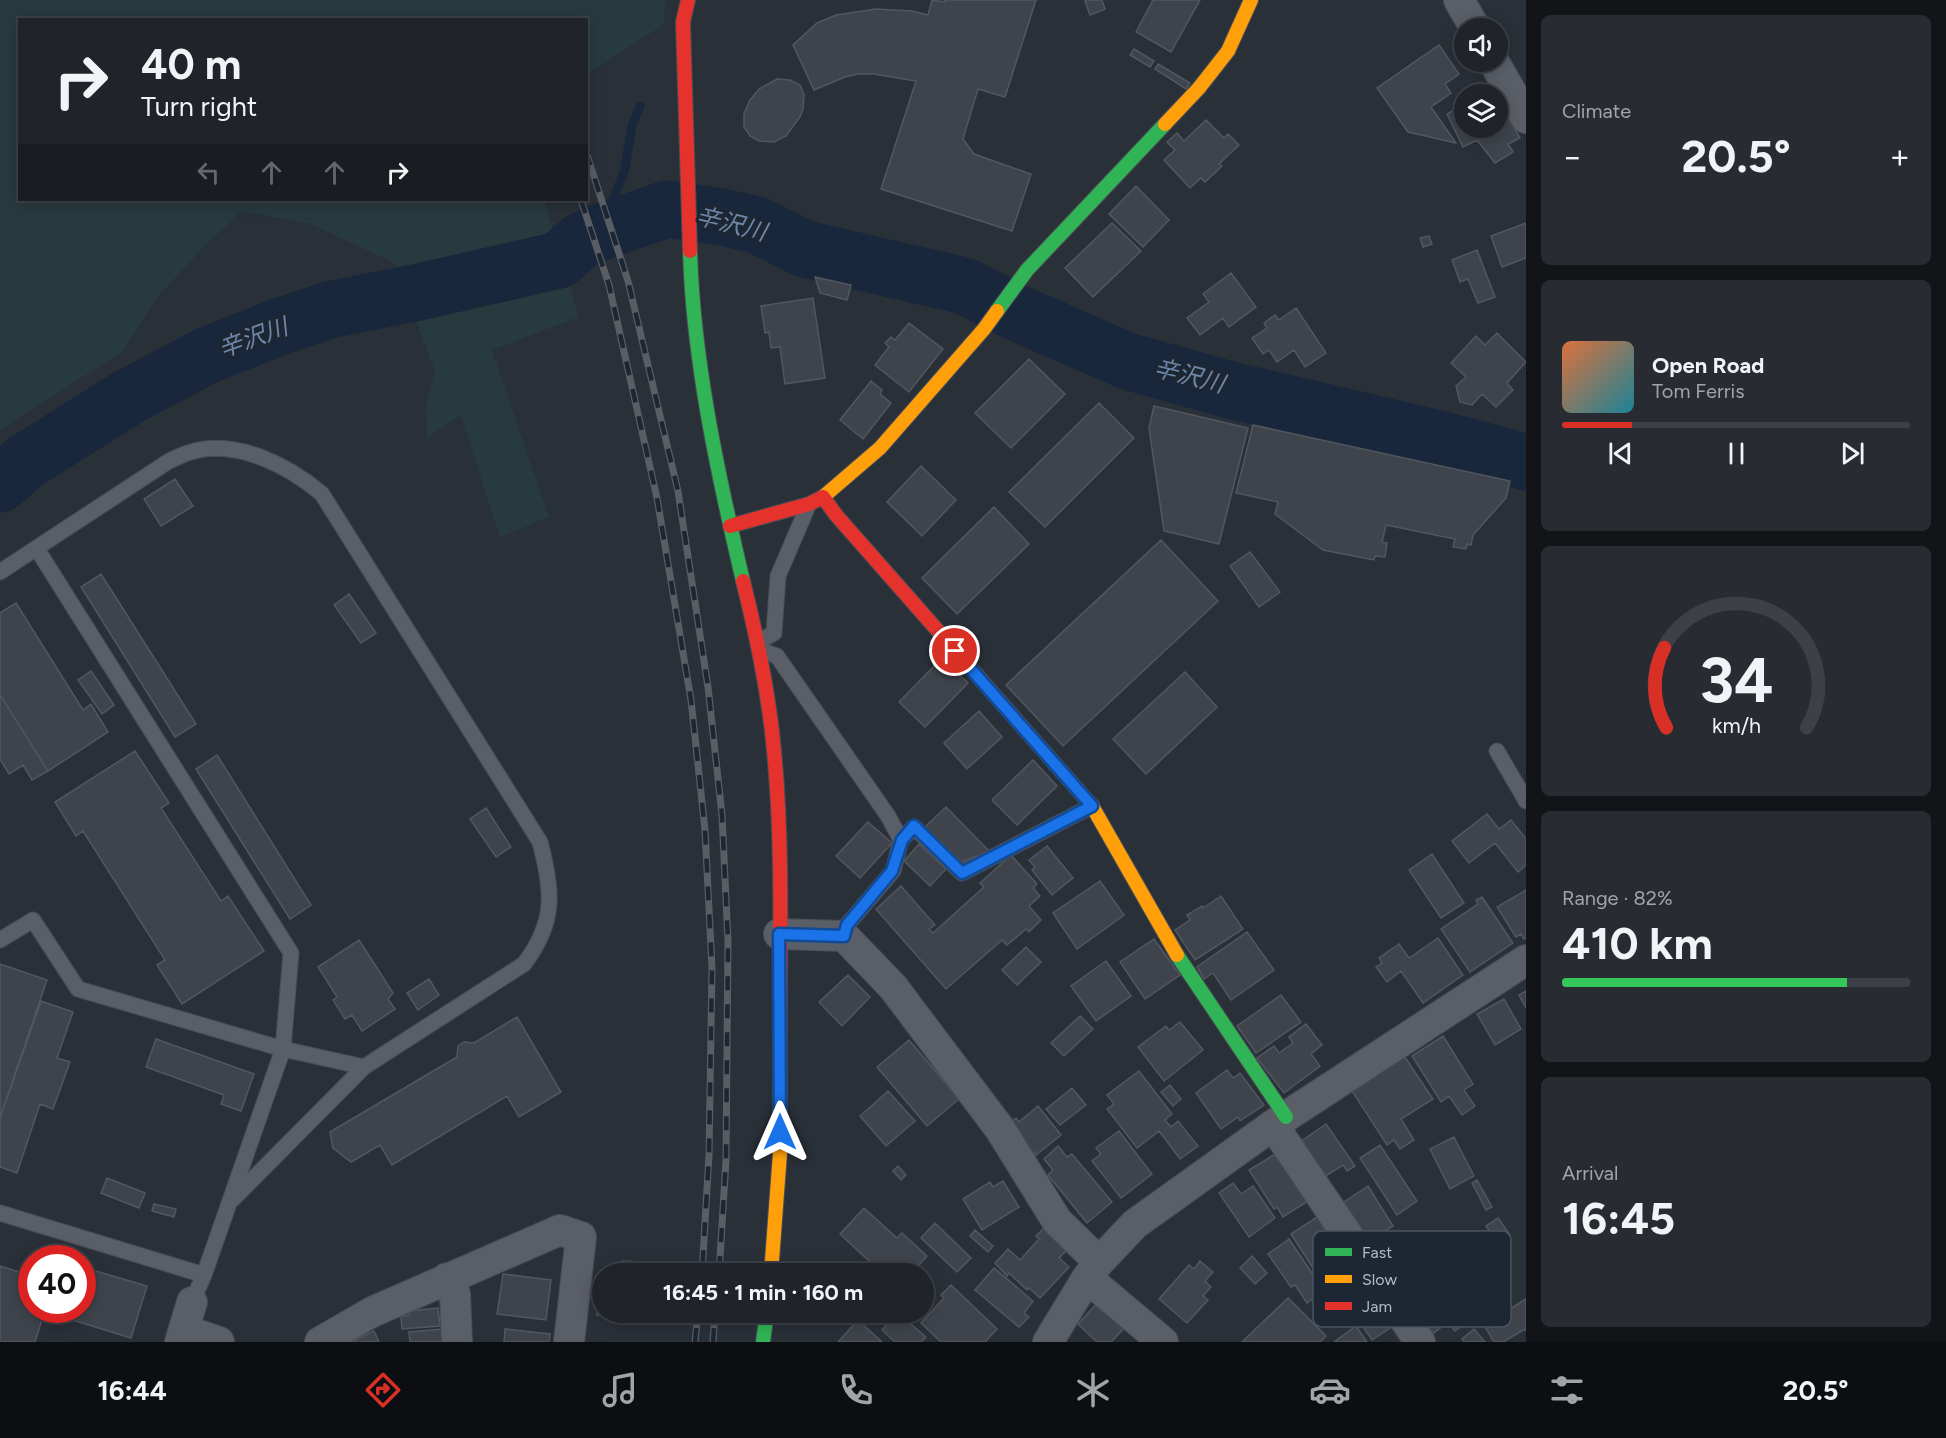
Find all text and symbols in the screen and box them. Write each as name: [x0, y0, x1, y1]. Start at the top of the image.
map controls: [1454, 18, 1508, 138]
button: sound: [1454, 18, 1508, 72]
text: 40 m: [141, 39, 241, 90]
icon: right: [42, 42, 120, 120]
button: layers: [1454, 84, 1508, 138]
text: Turn right: [141, 90, 257, 123]
text: Climate: [1562, 99, 1631, 123]
text: 20.5°: [1681, 129, 1791, 183]
text: −: [1562, 137, 1583, 176]
text: +: [1889, 137, 1910, 176]
icon: left: [192, 156, 225, 189]
icon: ahead: [255, 156, 288, 189]
icon: ahead: [318, 156, 351, 189]
icon: right: [381, 156, 414, 189]
water label: 辛沢川: [693, 201, 772, 247]
water label: 辛沢川: [214, 311, 294, 363]
text: Open Road: [1652, 352, 1764, 379]
water label: 辛沢川: [1151, 353, 1230, 399]
text: Tom Ferris: [1652, 379, 1745, 403]
icon: previous: [1604, 437, 1637, 470]
icon: pause: [1720, 437, 1753, 470]
icon: next: [1836, 437, 1869, 470]
pin: [929, 625, 980, 676]
icon: arrive: [938, 634, 971, 667]
text: 34: [1699, 643, 1773, 718]
text: km/h: [1712, 713, 1760, 738]
text: Range · 82%: [1562, 886, 1673, 910]
text: 410 km: [1562, 916, 1713, 970]
position arrow: [748, 1100, 812, 1164]
text: Arrival: [1562, 1161, 1618, 1185]
text: 16:45: [1562, 1191, 1675, 1245]
legend: [1313, 1231, 1511, 1327]
text: Fast: [1362, 1243, 1392, 1262]
speed limit sign: 40: [18, 1245, 96, 1323]
text: Slow: [1362, 1270, 1397, 1289]
text: 16:45 · 1 min · 160 m: [663, 1279, 863, 1306]
text: Jam: [1362, 1297, 1392, 1316]
icon: directions: [362, 1369, 404, 1411]
icon: music: [599, 1369, 641, 1411]
icon: phone: [835, 1369, 877, 1411]
icon: climate: [1072, 1369, 1114, 1411]
icon: car: [1309, 1369, 1351, 1411]
icon: filters: [1546, 1369, 1588, 1411]
text: 16:44: [97, 1374, 167, 1407]
text: 20.5°: [1783, 1374, 1849, 1407]

